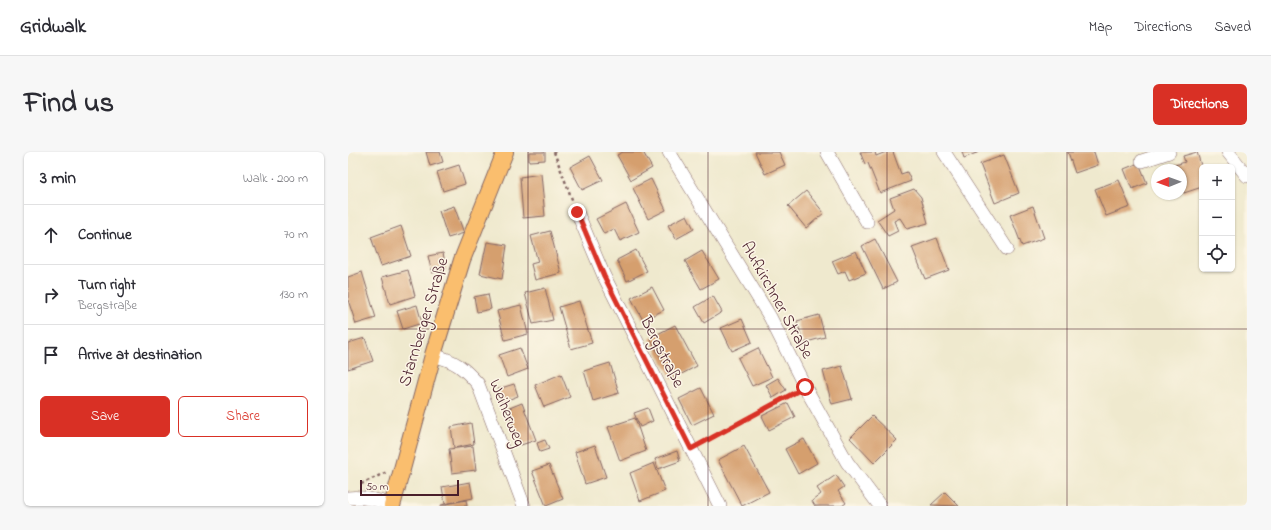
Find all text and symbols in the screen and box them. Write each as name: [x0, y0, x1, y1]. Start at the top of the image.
text: Gridwalk: [20, 14, 86, 41]
text: Map: [1089, 17, 1112, 38]
text: Directions: [1134, 17, 1192, 38]
text: Saved: [1214, 17, 1251, 38]
text: Find us: [24, 84, 114, 125]
button: Directions: [1153, 84, 1247, 125]
north arrow: [1151, 164, 1187, 200]
map controls: [1199, 164, 1235, 272]
button: +: [1199, 164, 1235, 200]
text: 3 min: [40, 166, 76, 191]
text: Walk · 200 m: [243, 169, 308, 188]
button: −: [1199, 200, 1235, 236]
route end: [568, 203, 586, 221]
icon: ahead: [40, 224, 62, 246]
text: Continue: [78, 224, 132, 246]
text: 70 m: [284, 225, 308, 244]
button: locate: [1199, 236, 1235, 272]
street label: Aufkirchner Straße: [734, 237, 820, 364]
street label: Starnberger Straße: [393, 254, 458, 390]
text: Turn right: [78, 274, 136, 296]
icon: right: [40, 284, 62, 306]
text: 130 m: [280, 285, 308, 304]
text: Bergstraße: [78, 296, 137, 315]
street label: Bergstraße: [631, 311, 691, 393]
icon: arrive: [40, 344, 62, 366]
text: Arrive at destination: [78, 344, 202, 366]
street label: Weiherweg: [480, 375, 532, 451]
route start: [796, 378, 814, 396]
button: Save: [40, 396, 170, 437]
button: Share: [178, 396, 308, 437]
scale bar: [360, 478, 459, 497]
text: 50 m: [366, 479, 388, 495]

